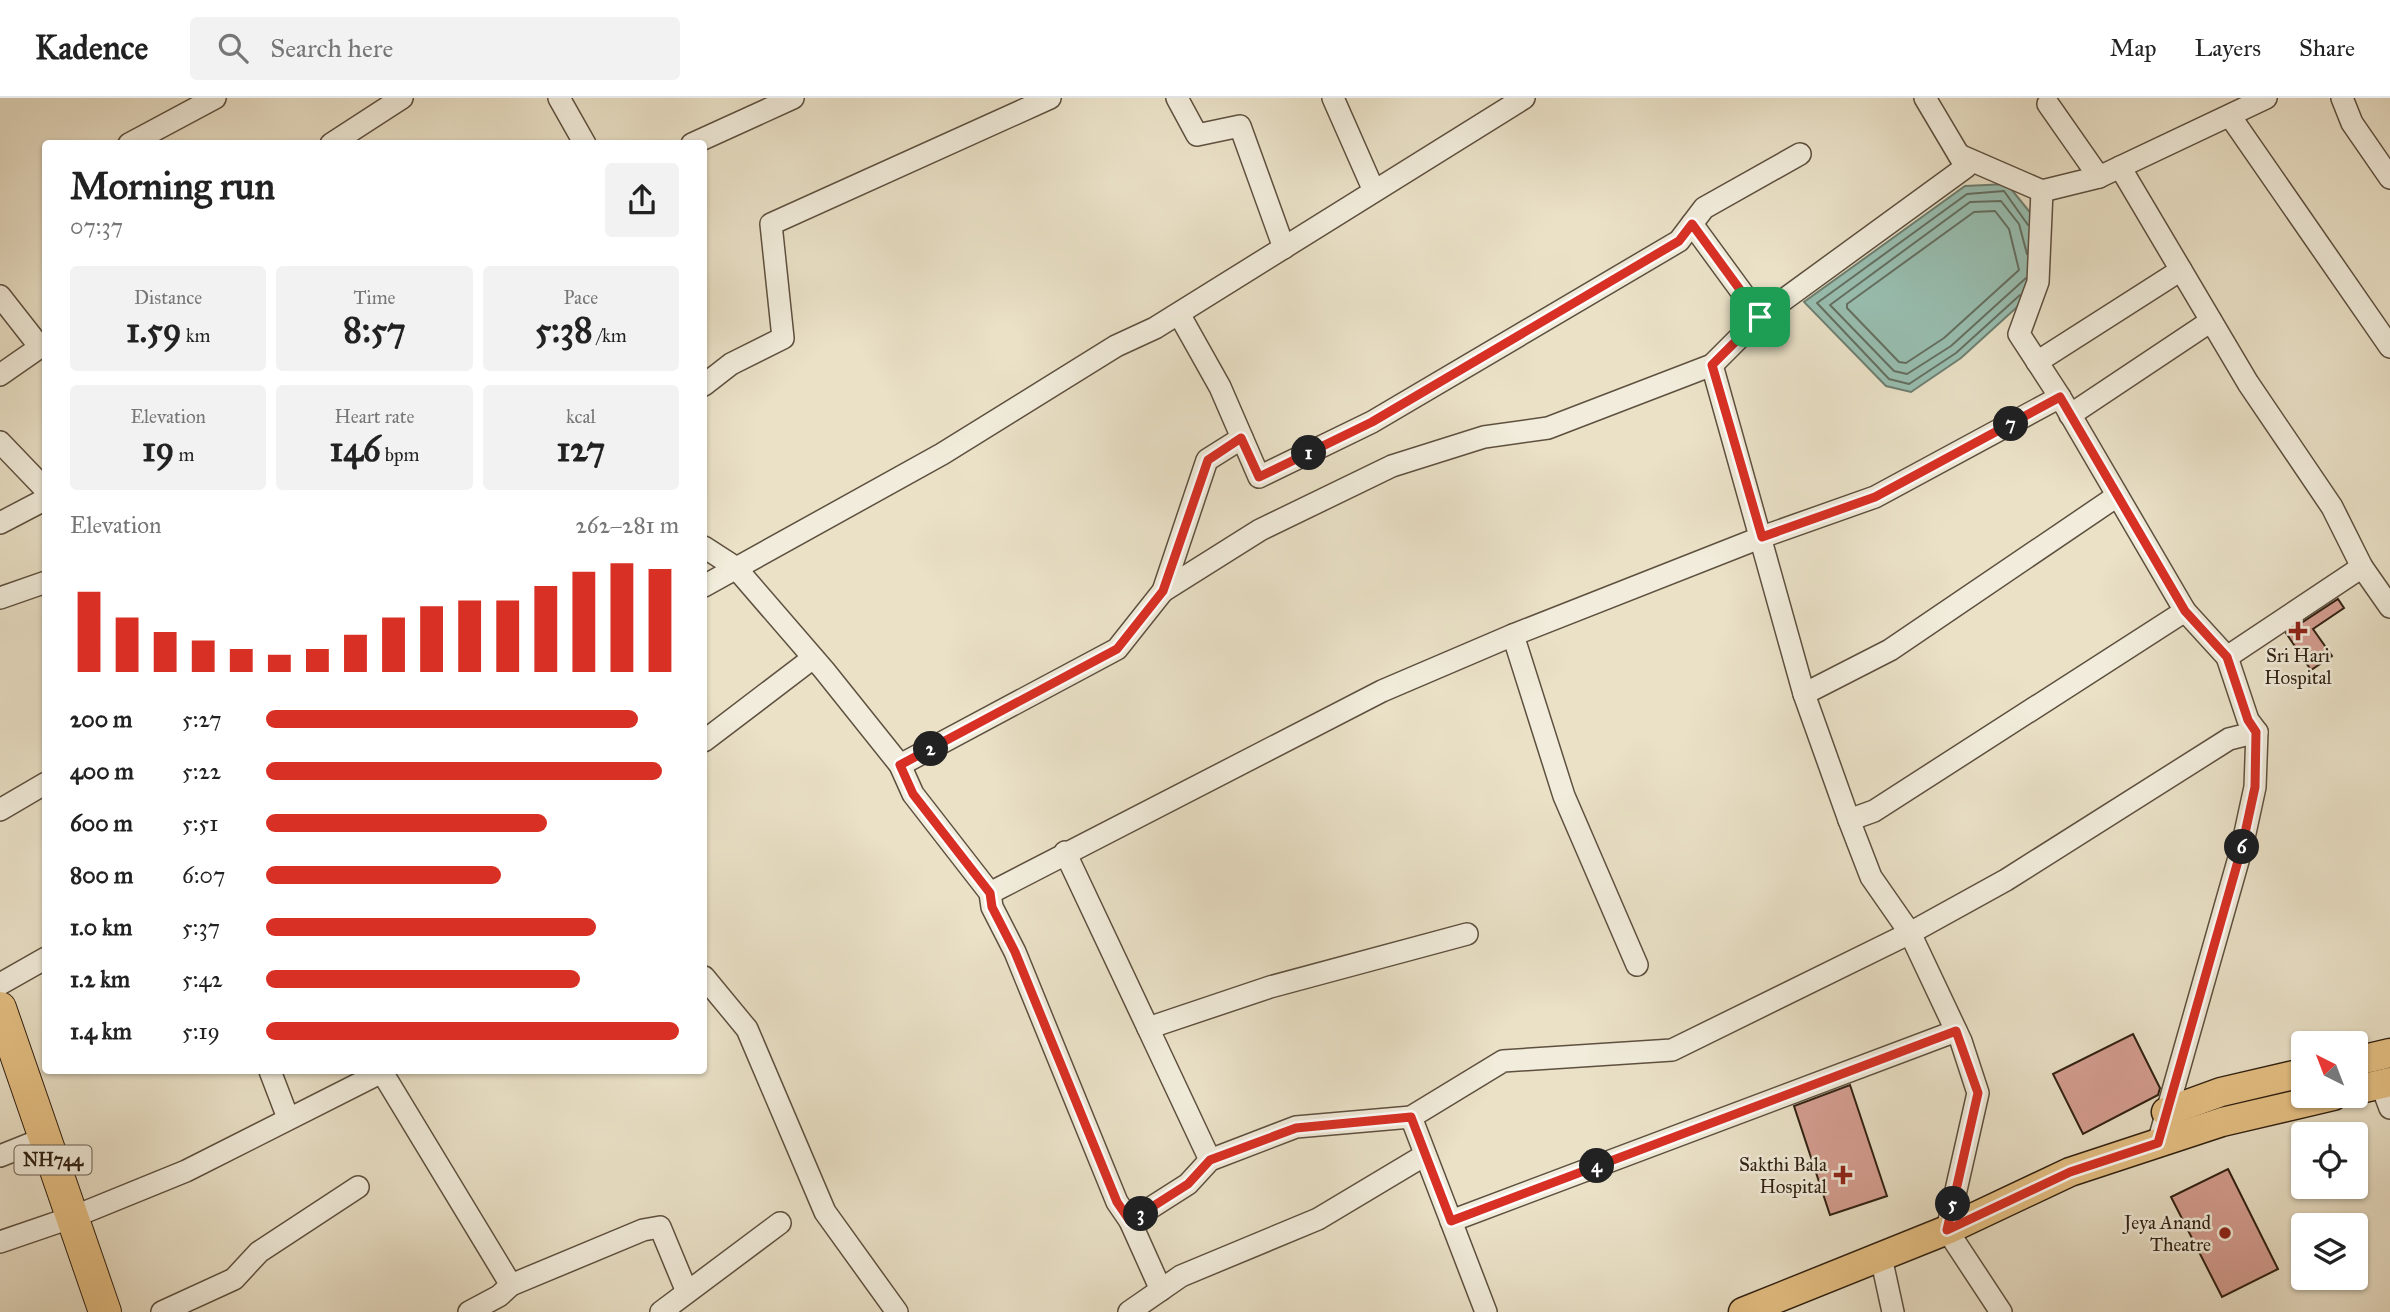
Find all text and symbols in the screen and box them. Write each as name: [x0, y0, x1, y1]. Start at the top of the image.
search box: [190, 17, 680, 80]
text: Kadence: [35, 28, 148, 68]
icon: search: [214, 29, 252, 67]
text: Search here: [270, 32, 393, 64]
text: Map: [2110, 33, 2157, 63]
text: Layers: [2195, 33, 2261, 63]
text: Share: [2299, 33, 2355, 63]
text: Morning run: [70, 163, 275, 209]
button: share: [605, 163, 679, 237]
text: 07:37: [70, 212, 123, 240]
text: Distance: [134, 286, 202, 309]
text: Time: [353, 286, 396, 309]
text: Pace: [564, 286, 598, 309]
pin: [1730, 287, 1790, 347]
icon: arrive: [1741, 298, 1779, 336]
text: 1.59: [126, 309, 182, 352]
text: 8:57: [343, 309, 406, 352]
text: 5:38: [535, 309, 593, 352]
text: km: [182, 324, 210, 347]
text: /km: [593, 324, 627, 347]
text: Elevation: [130, 405, 206, 428]
text: Heart rate: [335, 405, 414, 428]
text: kcal: [566, 405, 596, 428]
pin: 7: [1994, 406, 2028, 442]
text: 7: [2005, 412, 2016, 435]
text: 19: [142, 428, 174, 471]
text: 146: [329, 428, 381, 471]
text: 127: [556, 428, 605, 471]
pin: 1: [1292, 436, 1326, 470]
text: 1: [1305, 441, 1312, 464]
text: m: [174, 443, 194, 466]
text: bpm: [381, 443, 419, 466]
text: Elevation: [70, 511, 161, 539]
text: 262–281 m: [576, 511, 679, 539]
marker: Sri Hari Hospital: [2288, 621, 2308, 641]
place label: Sri Hari Hospital: [2264, 644, 2333, 689]
text: 200 m: [70, 705, 132, 733]
text: 5:27: [182, 705, 222, 733]
pin: 2: [914, 732, 948, 766]
text: 2: [926, 737, 935, 760]
text: 400 m: [70, 757, 134, 785]
text: 5:22: [182, 757, 221, 785]
text: 600 m: [70, 809, 133, 837]
text: 5:51: [182, 809, 218, 837]
pin: 6: [2224, 830, 2260, 864]
text: 6: [2237, 835, 2246, 858]
text: 800 m: [70, 861, 133, 889]
text: 6:07: [182, 861, 225, 889]
text: 1.0 km: [70, 913, 132, 941]
text: 5:37: [182, 913, 220, 941]
text: 1.2 km: [70, 965, 130, 993]
text: 5:42: [182, 965, 223, 993]
text: 1.4 km: [70, 1017, 132, 1045]
text: 5:19: [182, 1017, 220, 1045]
north arrow: [2291, 1031, 2368, 1108]
map controls: [2291, 1031, 2368, 1290]
button: locate: [2291, 1122, 2368, 1199]
road number: NH744: [14, 1146, 92, 1175]
pin: 4: [1580, 1148, 1614, 1184]
place label: Sakthi Bala Hospital: [1739, 1153, 1828, 1198]
text: 4: [1591, 1154, 1602, 1177]
marker: Sakthi Bala Hospital: [1833, 1165, 1853, 1185]
pin: 5: [1936, 1186, 1970, 1222]
text: 5: [1948, 1192, 1957, 1215]
pin: 3: [1124, 1196, 1158, 1232]
text: 3: [1137, 1202, 1144, 1225]
place label: Jeya Anand Theatre: [2122, 1211, 2211, 1256]
button: layers: [2291, 1213, 2368, 1290]
marker: Jeya Anand Theatre: [2217, 1225, 2233, 1241]

